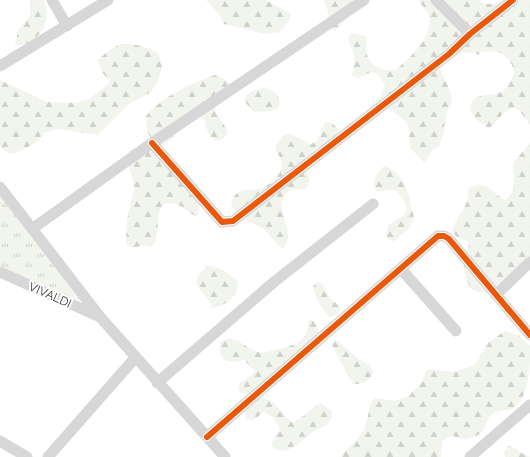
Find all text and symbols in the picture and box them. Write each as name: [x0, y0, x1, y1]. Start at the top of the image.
street label: VIVALDI: [26, 279, 74, 311]

